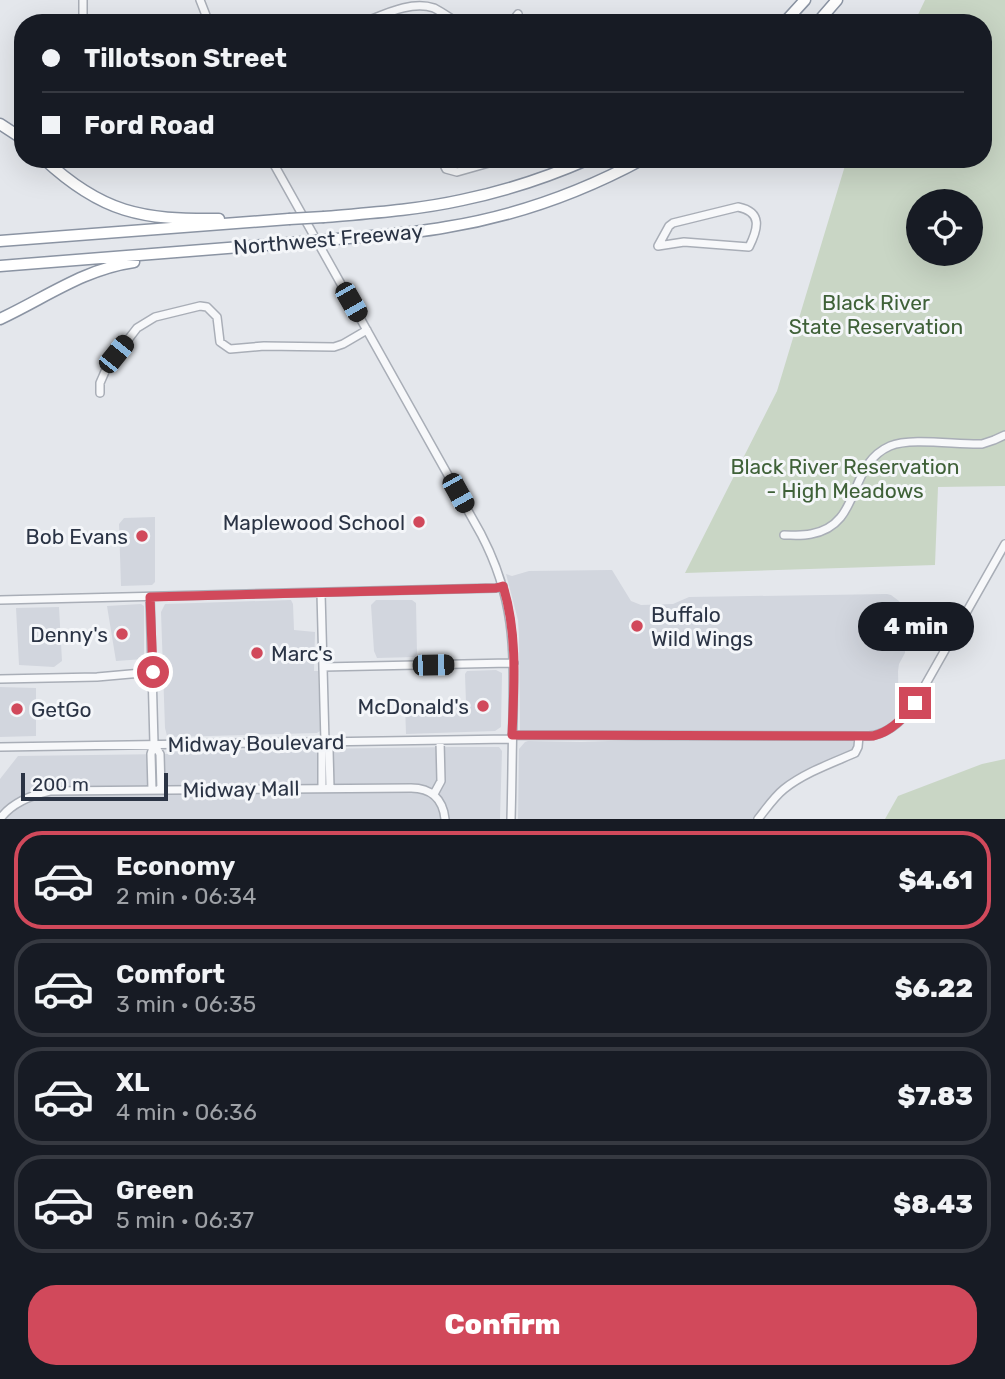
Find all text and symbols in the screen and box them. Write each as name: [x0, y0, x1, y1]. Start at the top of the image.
text: Tillotson Street: [84, 43, 287, 74]
text: Ford Road: [84, 110, 215, 141]
map controls: [906, 189, 983, 266]
button: locate: [906, 189, 983, 266]
street label: Northwest Freeway: [232, 218, 424, 260]
car: [332, 279, 371, 325]
park label: Black River State Reservation: [789, 290, 963, 339]
car: [95, 331, 138, 377]
park label: Black River Reservation - High Meadows: [730, 454, 960, 503]
car: [439, 470, 478, 516]
place label: Maplewood School: [223, 510, 405, 535]
marker: Maplewood School: [411, 514, 427, 530]
place label: Bob Evans: [26, 524, 128, 549]
marker: Bob Evans: [134, 528, 150, 544]
place label: Buffalo Wild Wings: [651, 602, 753, 651]
callout: 4 min: [857, 602, 973, 650]
text: 4 min: [884, 612, 948, 640]
marker: Buffalo Wild Wings: [629, 618, 645, 634]
place label: Denny's: [30, 622, 108, 647]
marker: Denny's: [114, 626, 130, 642]
place label: Marc's: [271, 641, 333, 666]
marker: Marc's: [249, 645, 265, 661]
car: [412, 654, 455, 676]
route start: [137, 656, 169, 688]
route end: [899, 687, 931, 719]
place label: McDonald's: [357, 694, 469, 719]
place label: GetGo: [31, 697, 92, 722]
marker: McDonald's: [475, 698, 491, 714]
marker: GetGo: [9, 701, 25, 717]
street label: Midway Boulevard: [168, 729, 344, 757]
scale bar: [21, 770, 168, 802]
text: 200 m: [32, 773, 89, 796]
street label: Midway Mall: [182, 775, 300, 803]
icon: car: [32, 849, 95, 912]
text: Economy: [116, 851, 235, 882]
text: $4.61: [898, 865, 973, 896]
text: 2 min · 06:34: [116, 882, 256, 910]
icon: car: [32, 957, 95, 1020]
text: Comfort: [116, 959, 225, 990]
text: $6.22: [895, 973, 973, 1004]
text: 3 min · 06:35: [116, 990, 256, 1018]
icon: car: [32, 1065, 95, 1128]
text: XL: [116, 1067, 149, 1098]
text: $7.83: [897, 1081, 973, 1112]
text: 4 min · 06:36: [116, 1098, 257, 1126]
icon: car: [32, 1173, 95, 1236]
text: Green: [116, 1175, 194, 1206]
text: $8.43: [893, 1189, 973, 1220]
text: 5 min · 06:37: [116, 1206, 254, 1234]
button: Confirm: [28, 1285, 977, 1365]

